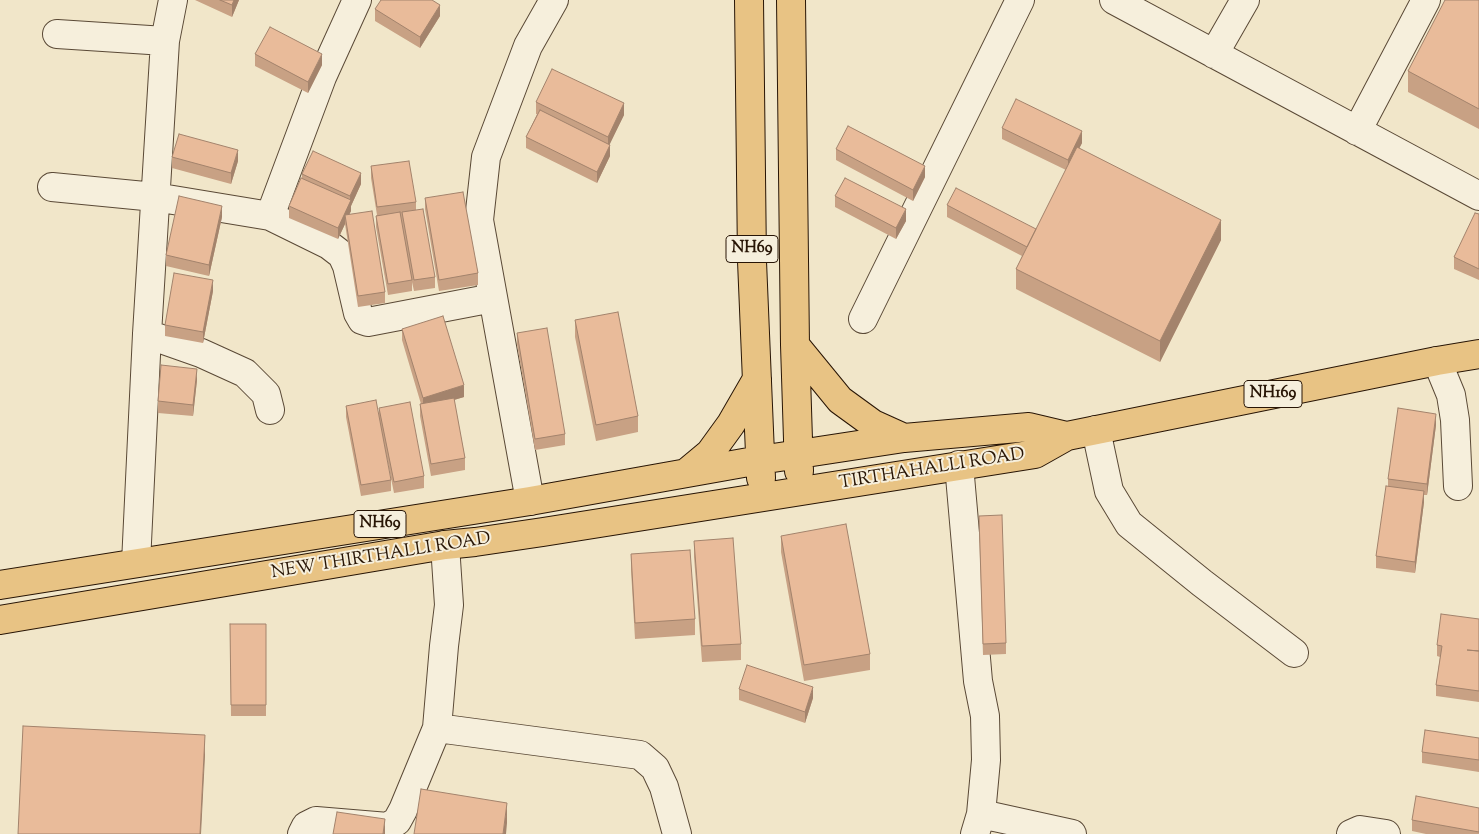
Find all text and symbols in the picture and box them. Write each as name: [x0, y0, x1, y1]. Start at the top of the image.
road number: NH69: [726, 235, 778, 262]
road number: NH169: [1244, 380, 1302, 408]
street label: TIRTHAHALLI ROAD: [838, 445, 1026, 495]
road number: NH69: [354, 510, 406, 538]
street label: NEW THIRTHALLI ROAD: [270, 529, 492, 585]

